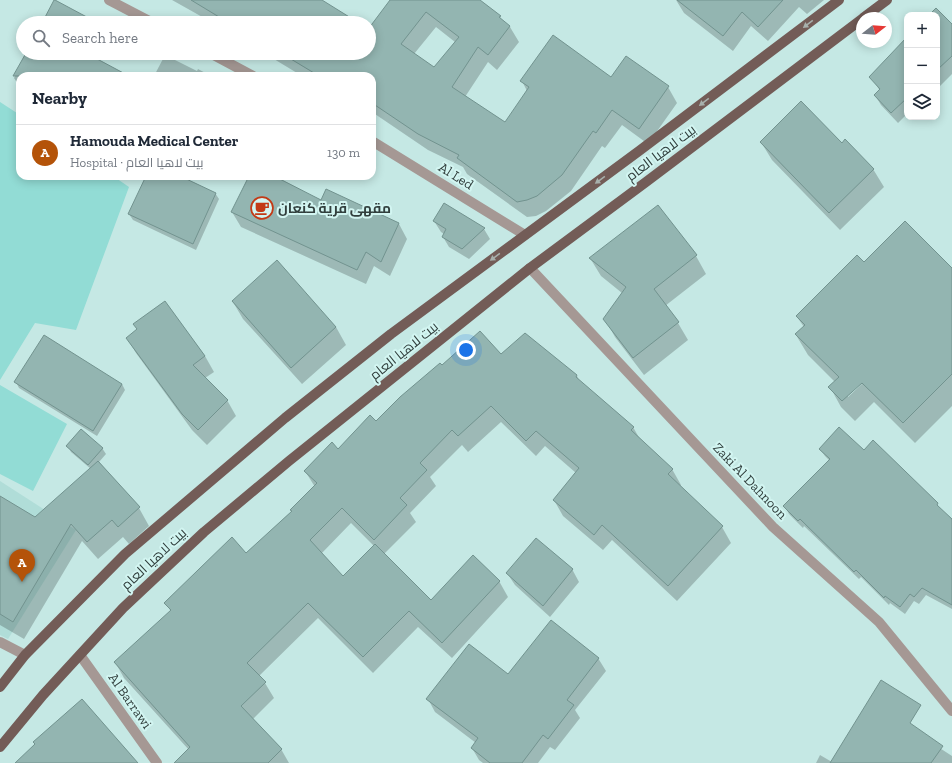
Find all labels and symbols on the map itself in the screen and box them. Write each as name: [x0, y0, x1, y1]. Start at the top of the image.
north arrow: [856, 12, 892, 48]
one-way arrow: [802, 19, 813, 28]
one-way arrow: [699, 98, 709, 106]
street label: بيت لاهيا العام: [623, 121, 700, 186]
street label: Al Led: [435, 159, 477, 193]
one-way arrow: [595, 176, 605, 184]
cafe icon: مقهى قرية كنعان: [249, 195, 275, 221]
place label: مقهى قرية كنعان: [278, 200, 391, 217]
one-way arrow: [490, 253, 500, 261]
street label: بيت لاهيا العام: [366, 318, 442, 385]
your location: [456, 340, 476, 360]
street label: Zaki Al Dahnoon: [709, 439, 791, 523]
street label: بيت لاهيا العام: [118, 524, 191, 594]
pin: A: [9, 549, 35, 582]
street label: Al Barrawi: [105, 670, 155, 732]

